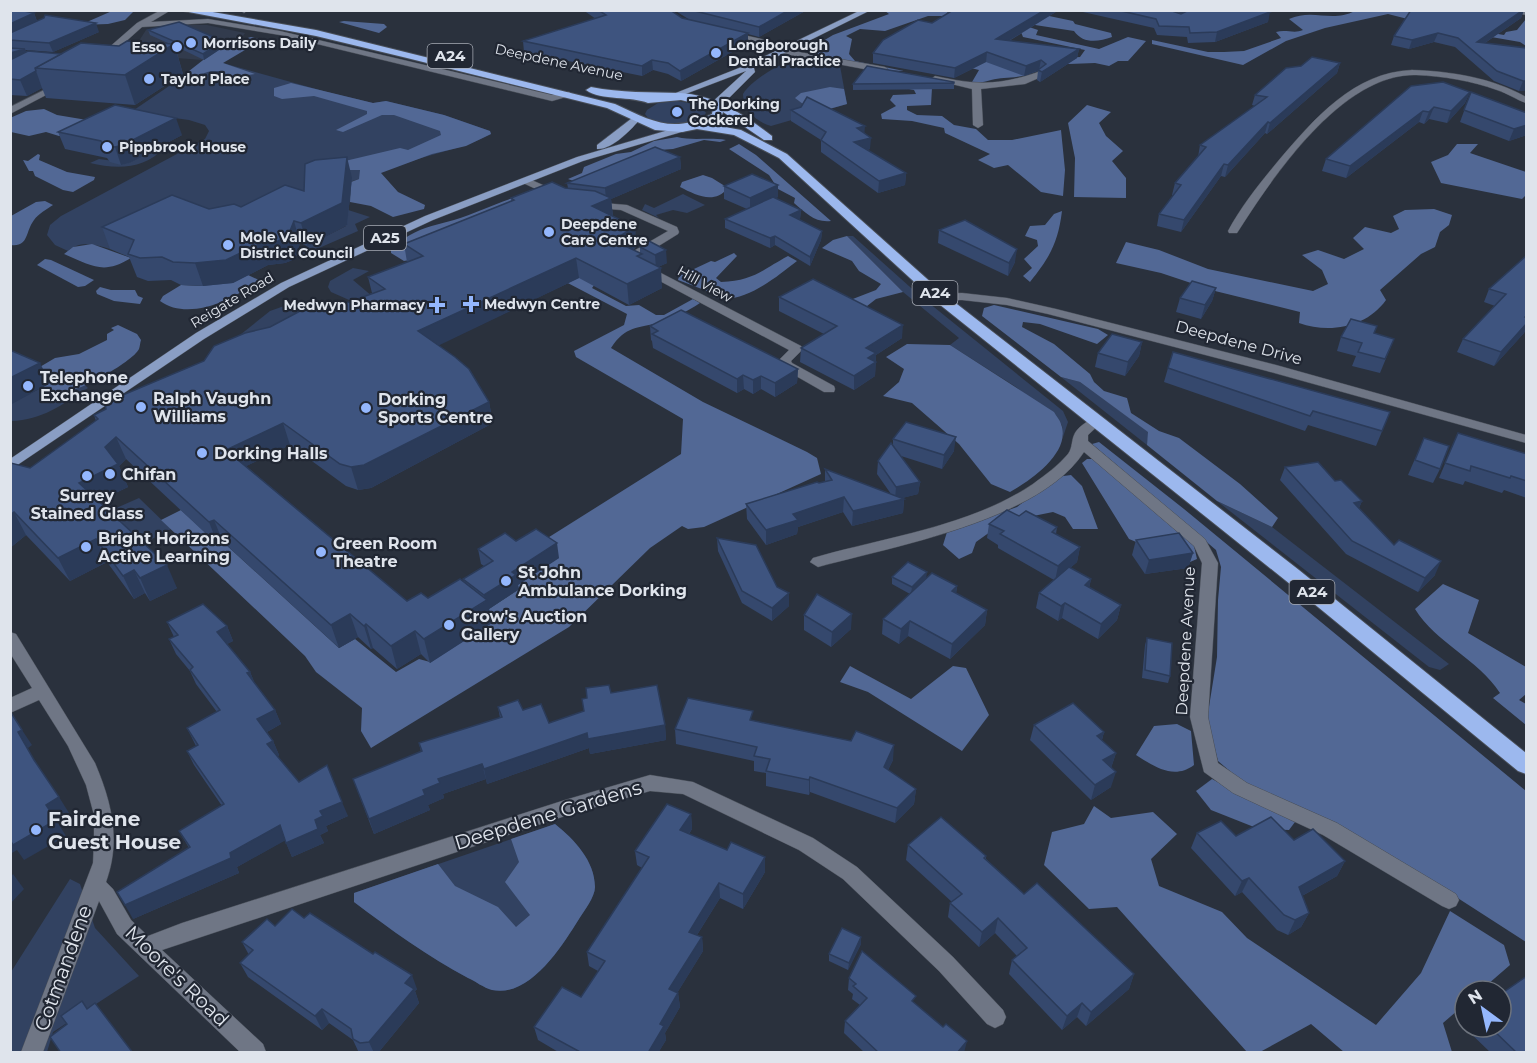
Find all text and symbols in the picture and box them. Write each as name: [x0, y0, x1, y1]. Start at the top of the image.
place label: Morrisons Daily: [203, 34, 317, 52]
marker: Morrisons Daily: [184, 36, 198, 50]
place label: Longborough Dental Practice: [728, 36, 841, 70]
place label: Esso: [132, 38, 165, 56]
marker: Esso: [170, 40, 184, 54]
street label: Deepdene Avenue: [493, 40, 625, 84]
road number: A24: [428, 44, 472, 68]
marker: Longborough Dental Practice: [709, 46, 723, 60]
place label: Taylor Place: [161, 70, 250, 88]
marker: Taylor Place: [142, 72, 156, 86]
place label: The Dorking Cockerel: [689, 95, 780, 129]
marker: The Dorking Cockerel: [670, 105, 684, 119]
place label: Pippbrook House: [119, 138, 246, 156]
marker: Pippbrook House: [100, 140, 114, 154]
place label: Deepdene Care Centre: [561, 215, 648, 249]
marker: Deepdene Care Centre: [542, 225, 556, 239]
road number: A25: [364, 226, 406, 250]
place label: Mole Valley District Council: [240, 228, 353, 262]
marker: Mole Valley District Council: [221, 238, 235, 252]
street label: Hill View: [674, 262, 736, 307]
street label: Reigate Road: [187, 268, 277, 332]
road number: A24: [912, 281, 958, 305]
marker: Medwyn Centre: [462, 295, 480, 313]
place label: Medwyn Centre: [484, 295, 600, 313]
place label: Medwyn Pharmacy: [284, 296, 426, 314]
marker: Medwyn Pharmacy: [430, 298, 444, 312]
street label: Deepdene Drive: [1173, 316, 1304, 369]
place label: Telephone Exchange: [40, 368, 128, 405]
marker: Telephone Exchange: [21, 379, 35, 393]
place label: Ralph Vaughn Williams: [153, 389, 271, 426]
place label: Dorking Sports Centre: [378, 390, 493, 427]
marker: Ralph Vaughn Williams: [134, 400, 148, 414]
marker: Dorking Sports Centre: [359, 401, 373, 415]
place label: Dorking Halls: [214, 444, 328, 463]
marker: Dorking Halls: [195, 446, 209, 460]
place label: Chifan: [122, 465, 176, 484]
marker: Chifan: [103, 467, 117, 481]
marker: Surrey Stained Glass: [80, 469, 94, 483]
place label: Surrey Stained Glass: [31, 486, 144, 523]
place label: Bright Horizons Active Learning: [97, 529, 230, 566]
place label: Green Room Theatre: [333, 534, 437, 571]
marker: Bright Horizons Active Learning: [79, 540, 93, 554]
marker: Green Room Theatre: [314, 545, 328, 559]
place label: St John Ambulance Dorking: [517, 563, 687, 600]
street label: Deepdene Avenue: [1172, 566, 1199, 716]
marker: St John Ambulance Dorking: [499, 574, 513, 588]
road number: A24: [1290, 580, 1334, 604]
place label: Crow's Auction Gallery: [461, 607, 587, 644]
marker: Crow's Auction Gallery: [442, 618, 456, 632]
street label: Deepdene Gardens: [451, 775, 645, 855]
place label: Fairdene Guest House: [48, 807, 181, 854]
marker: Fairdene Guest House: [29, 823, 43, 837]
street label: Cotmandene: [29, 902, 97, 1034]
street label: Moore's Road: [120, 921, 234, 1031]
north arrow: [1453, 979, 1513, 1039]
text: N: [1465, 985, 1486, 1008]

